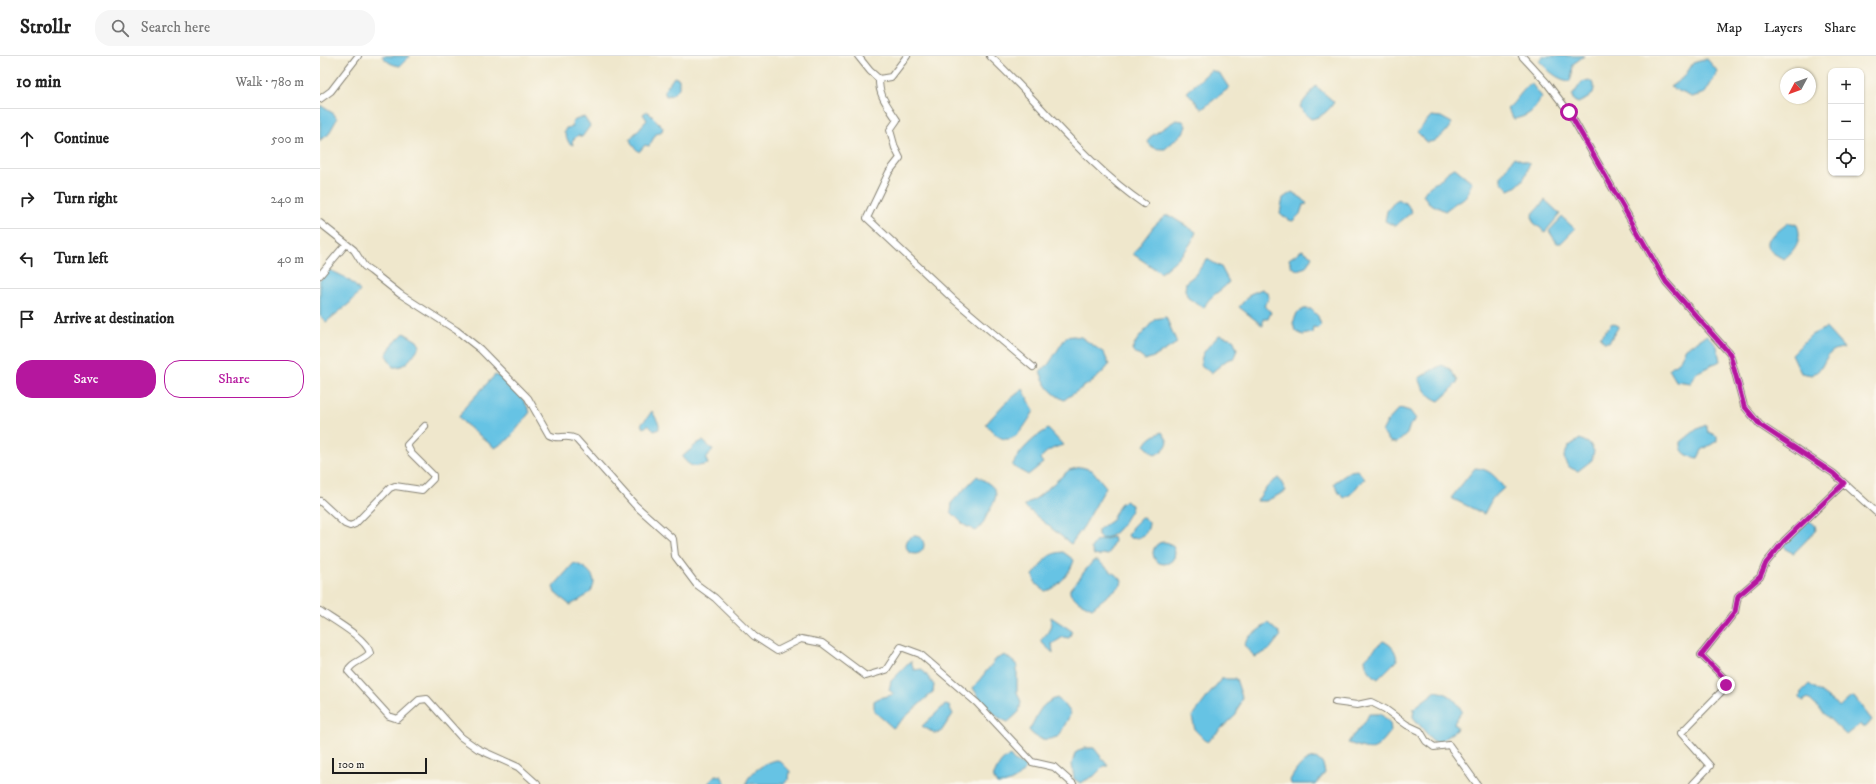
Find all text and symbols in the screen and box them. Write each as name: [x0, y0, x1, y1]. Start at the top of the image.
search box: [95, 10, 375, 46]
text: Strollr: [20, 16, 71, 39]
icon: search: [109, 17, 131, 39]
text: Search here: [141, 18, 210, 37]
text: Map: [1716, 19, 1742, 37]
text: Layers: [1764, 19, 1802, 37]
text: Share: [1824, 19, 1856, 37]
north arrow: [1780, 68, 1816, 104]
map controls: [1828, 68, 1864, 176]
button: +: [1828, 68, 1864, 104]
text: 10 min: [16, 71, 61, 93]
text: Walk · 780 m: [235, 74, 304, 90]
route start: [1560, 103, 1578, 121]
button: −: [1828, 104, 1864, 140]
icon: ahead: [16, 128, 38, 150]
text: Continue: [54, 129, 109, 148]
text: 500 m: [271, 131, 304, 147]
button: locate: [1828, 140, 1864, 176]
icon: right: [16, 188, 38, 210]
text: Turn right: [54, 189, 117, 208]
text: 240 m: [271, 191, 304, 207]
icon: left: [16, 248, 38, 270]
text: Turn left: [54, 249, 108, 268]
text: 40 m: [277, 251, 304, 267]
icon: arrive: [16, 308, 38, 330]
text: Arrive at destination: [54, 309, 174, 328]
button: Save: [16, 360, 156, 398]
button: Share: [164, 360, 304, 398]
route end: [1717, 676, 1735, 694]
scale bar: [332, 756, 427, 775]
text: 100 m: [338, 758, 364, 772]

